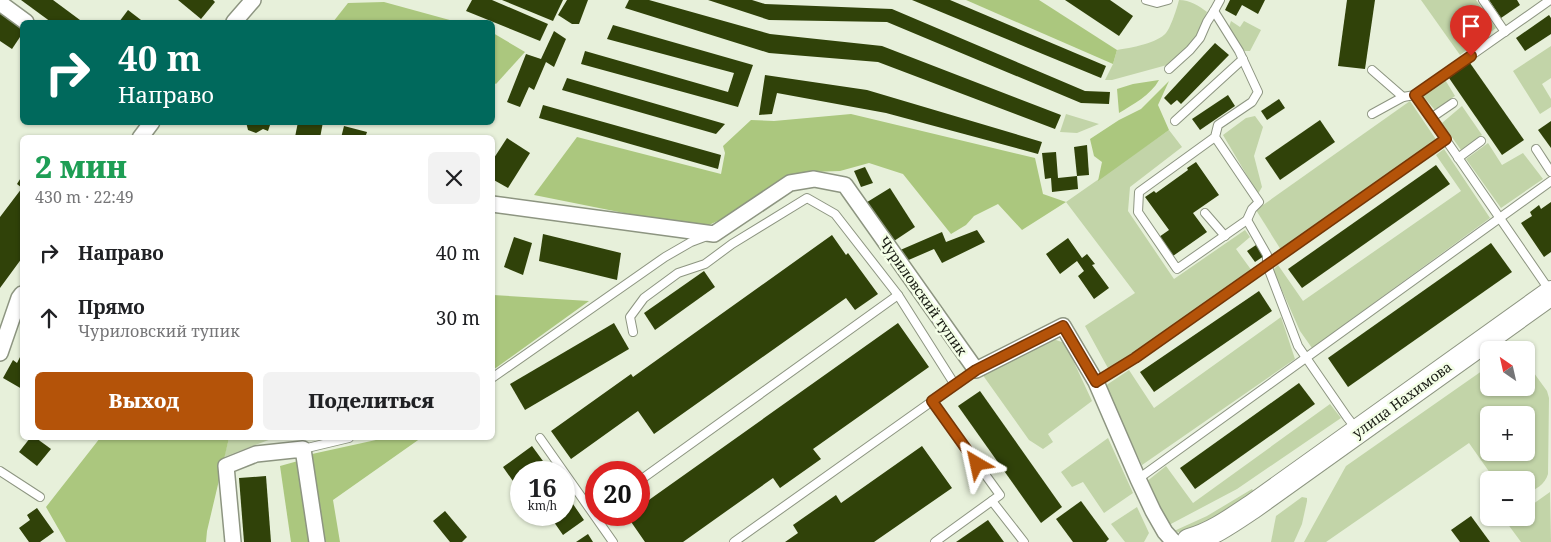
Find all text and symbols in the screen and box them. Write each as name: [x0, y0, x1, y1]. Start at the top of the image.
pin: [1450, 5, 1492, 56]
icon: arrive: [1457, 12, 1485, 40]
text: 40 m: [118, 34, 201, 81]
icon: right: [35, 40, 100, 105]
text: Направо: [118, 79, 214, 109]
text: 2 мин: [35, 146, 127, 187]
button: close: [428, 152, 480, 204]
text: 430 m · 22:49: [35, 186, 134, 208]
street label: Чуриловский тупик: [875, 232, 972, 360]
icon: right: [35, 239, 63, 267]
text: Направо: [78, 240, 164, 266]
text: 40 m: [436, 240, 480, 266]
text: Прямо: [78, 294, 145, 320]
icon: ahead: [35, 304, 63, 332]
text: 30 m: [436, 305, 480, 331]
text: Чуриловский тупик: [78, 320, 240, 342]
north arrow: [1480, 341, 1535, 396]
map controls: [1480, 341, 1535, 526]
street label: улица Нахимова: [1348, 357, 1455, 442]
button: Выход: [35, 372, 253, 430]
button: Поделиться: [263, 372, 480, 430]
button: +: [1480, 406, 1535, 461]
position arrow: [950, 437, 1002, 489]
speed limit sign: 20: [585, 461, 650, 526]
text: 16: [528, 470, 557, 504]
button: −: [1480, 471, 1535, 526]
text: km/h: [528, 497, 557, 514]

